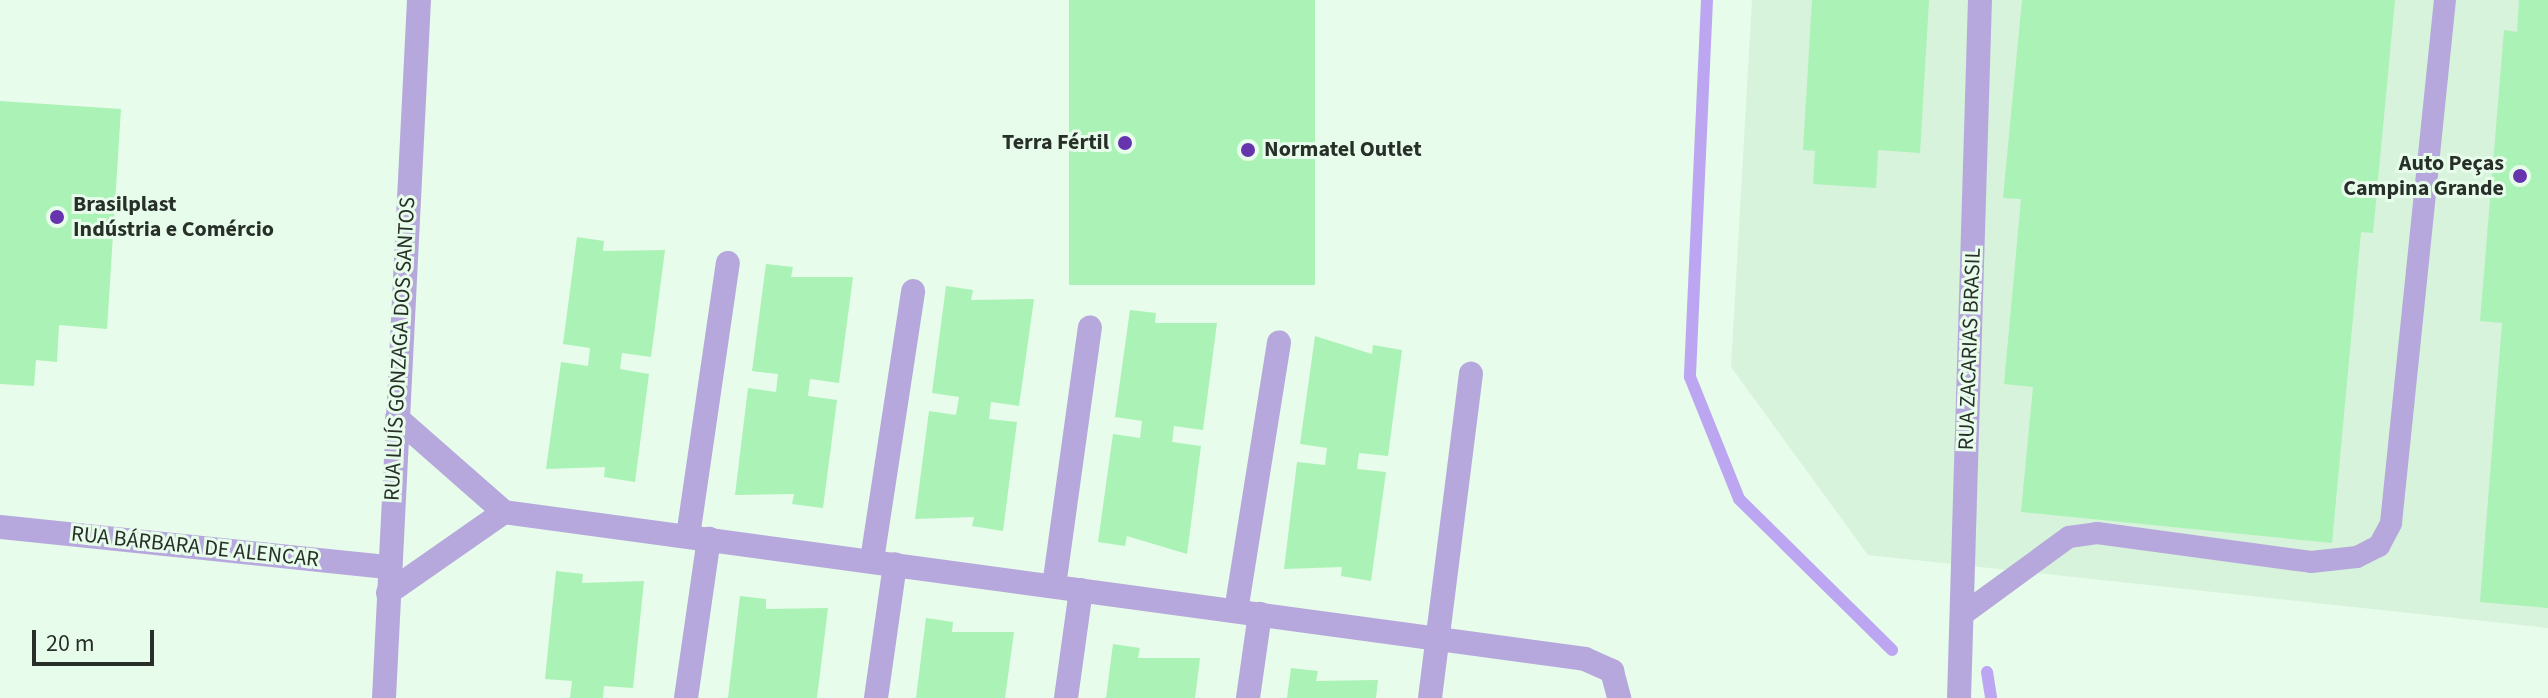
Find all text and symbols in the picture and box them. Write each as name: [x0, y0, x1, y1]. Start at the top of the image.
place label: Terra Fértil: [1002, 130, 1109, 156]
marker: Terra Fértil: [1116, 134, 1134, 152]
place label: Normatel Outlet: [1264, 137, 1422, 163]
marker: Normatel Outlet: [1239, 141, 1257, 159]
place label: Auto Peças Campina Grande: [2343, 150, 2504, 202]
marker: Auto Peças Campina Grande: [2511, 167, 2529, 185]
place label: Brasilplast Indústria e Comércio: [73, 191, 274, 242]
street label: RUA LUÍS GONZAGA DOS SANTOS: [379, 196, 421, 502]
marker: Brasilplast Indústria e Comércio: [48, 208, 66, 226]
street label: RUA ZACARIAS BRASIL: [1953, 247, 1987, 451]
street label: RUA BÁRBARA DE ALENCAR: [70, 521, 320, 573]
scale bar: [36, 614, 158, 664]
text: 20 m: [46, 626, 95, 661]

